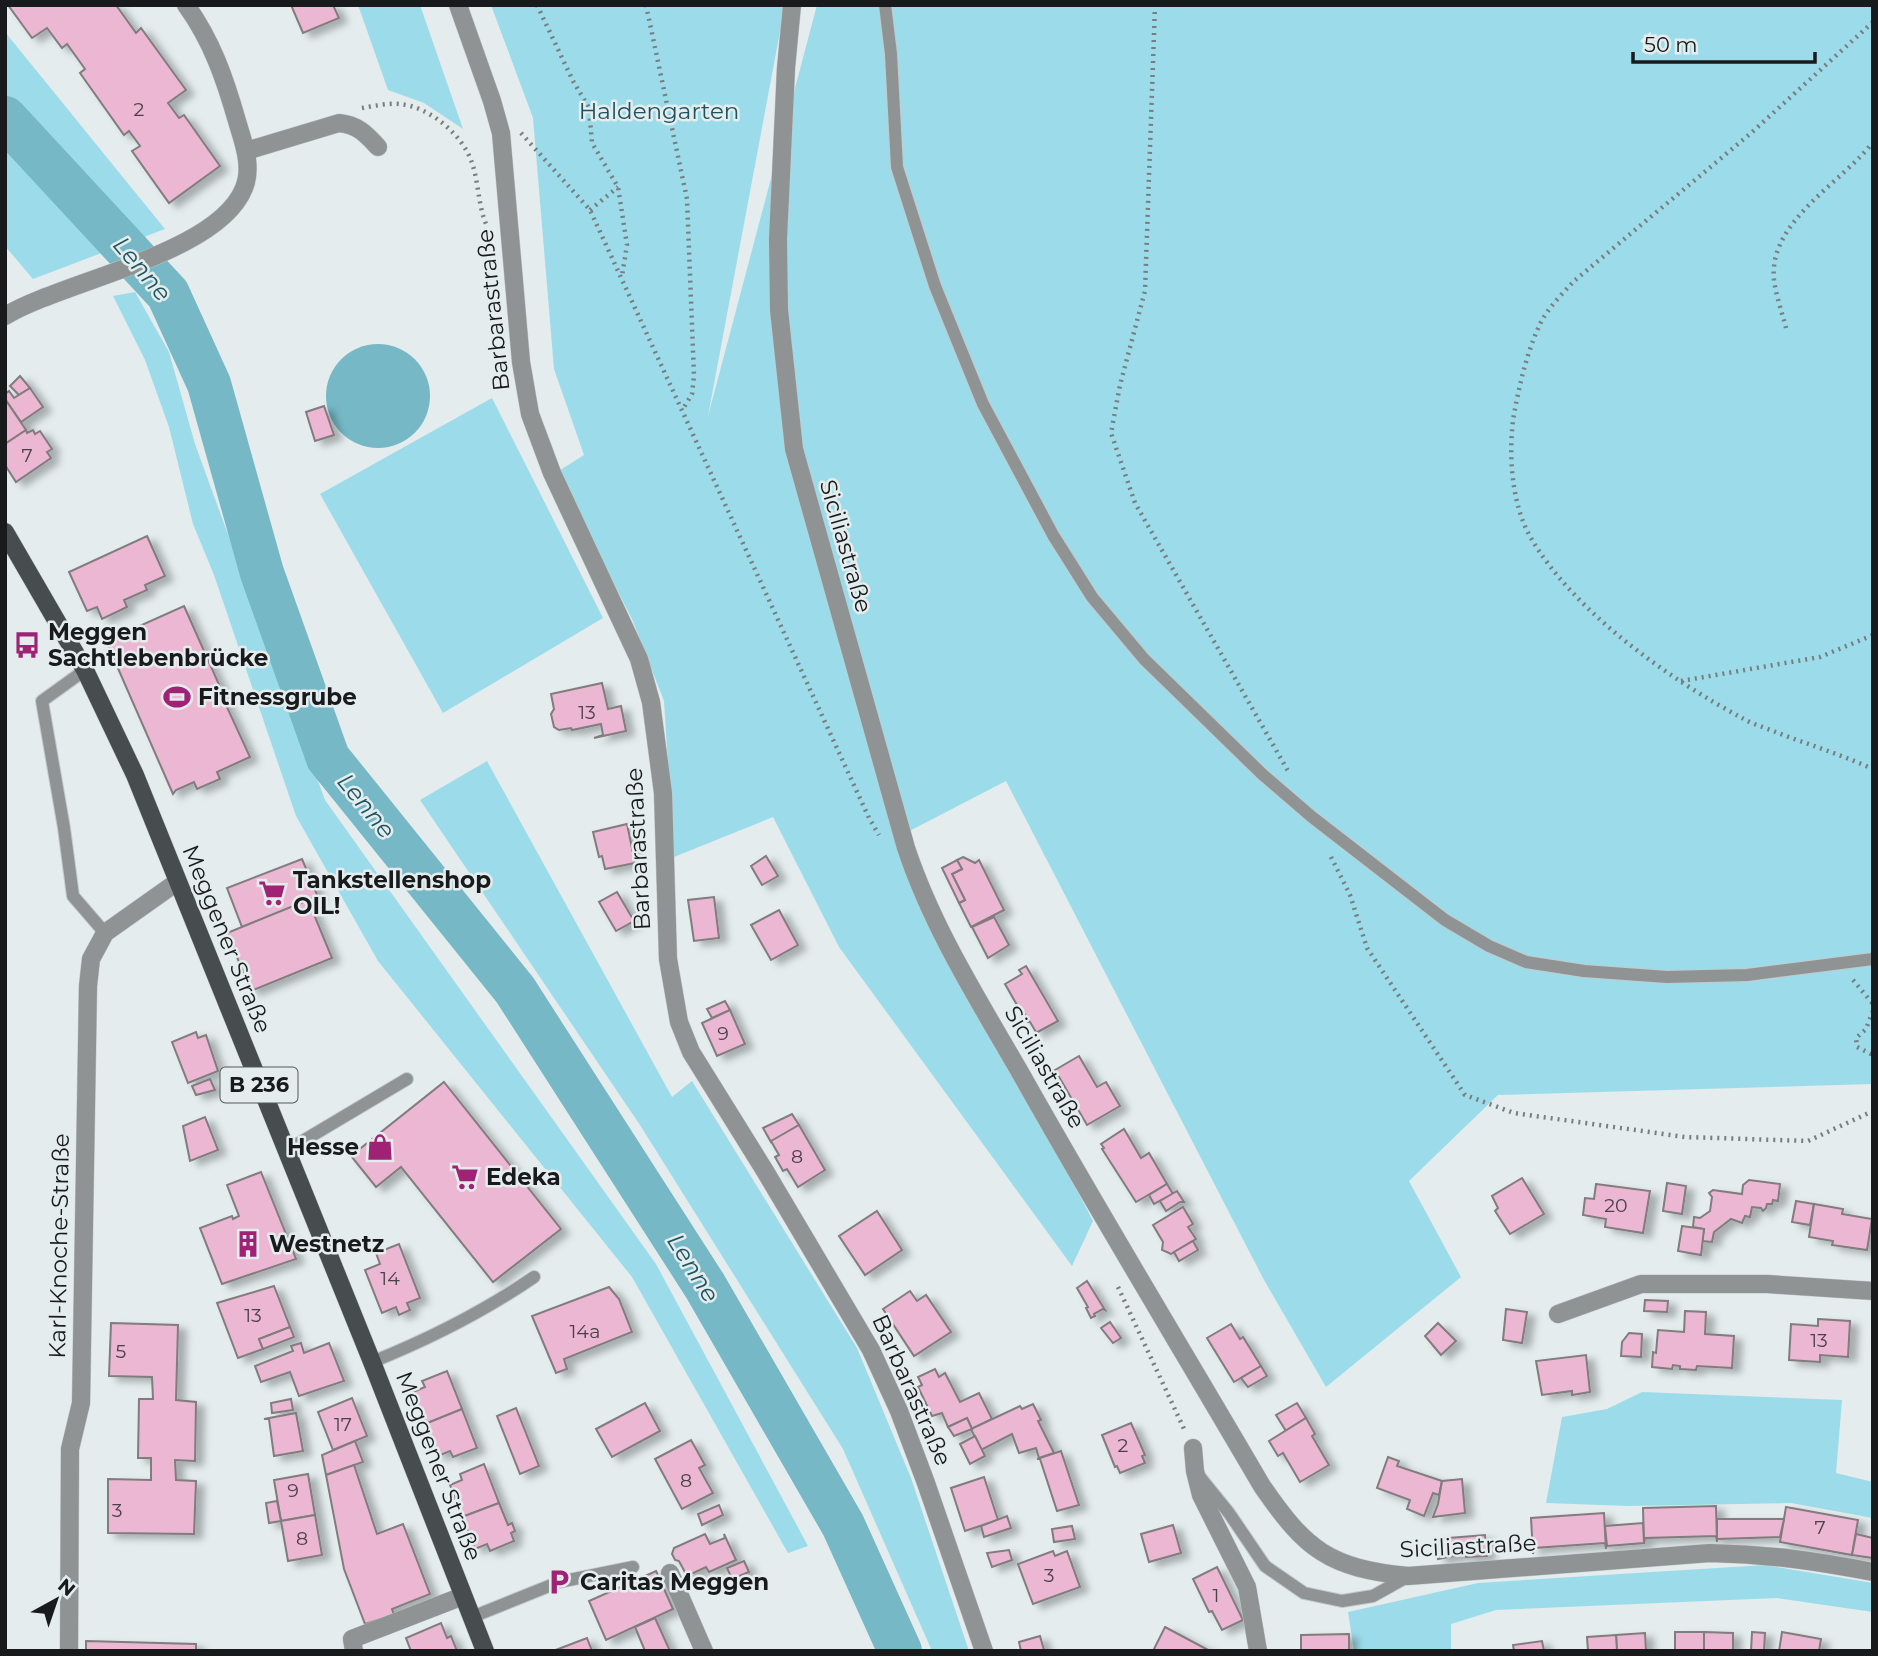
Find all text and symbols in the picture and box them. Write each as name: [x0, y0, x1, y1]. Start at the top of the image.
scale bar: [1633, 21, 1815, 65]
text: 50 m: [1644, 32, 1698, 57]
park label: Haldengarten: [579, 97, 739, 125]
house number: 2: [134, 98, 145, 121]
street label: Barbarastraße: [471, 228, 515, 392]
water label: Lenne: [107, 230, 178, 307]
house number: 7: [21, 444, 33, 467]
street label: Siciliastraße: [814, 476, 878, 616]
place label: Meggen Sachtlebenbrücke: [48, 618, 268, 672]
bus stop icon: Meggen Sachtlebenbrücke: [12, 630, 42, 660]
sports icon: Fitnessgrube: [162, 682, 192, 712]
place label: Fitnessgrube: [198, 683, 357, 711]
house number: 13: [578, 701, 596, 724]
water label: Lenne: [331, 767, 401, 844]
street label: Barbarastraße: [620, 767, 656, 931]
street label: Meggener Straße: [176, 841, 278, 1037]
place label: Tankstellenshop OIL!: [293, 866, 491, 920]
supermarket icon: Tankstellenshop OIL!: [257, 878, 287, 908]
street label: Siciliastraße: [999, 1001, 1091, 1133]
house number: 9: [717, 1022, 729, 1045]
road number: B 236: [220, 1068, 298, 1102]
shop icon: Hesse: [365, 1132, 395, 1162]
street label: Karl-Knoche-Straße: [43, 1133, 75, 1359]
place label: Hesse: [287, 1133, 359, 1161]
house number: 8: [791, 1145, 803, 1168]
supermarket icon: Edeka: [450, 1162, 480, 1192]
place label: Edeka: [486, 1163, 561, 1191]
house number: 20: [1604, 1194, 1628, 1217]
water label: Lenne: [661, 1228, 726, 1307]
building icon: Westnetz: [233, 1229, 263, 1259]
place label: Westnetz: [269, 1230, 384, 1258]
house number: 14: [380, 1267, 400, 1290]
house number: 13: [244, 1304, 262, 1327]
street label: Barbarastraße: [866, 1310, 958, 1470]
house number: 14a: [569, 1320, 601, 1343]
house number: 13: [1810, 1329, 1828, 1352]
house number: 5: [116, 1340, 127, 1363]
street label: Meggener Straße: [390, 1367, 488, 1565]
house number: 17: [334, 1413, 352, 1436]
house number: 2: [1118, 1434, 1129, 1457]
house number: 8: [680, 1469, 692, 1492]
house number: 9: [287, 1479, 299, 1502]
house number: 3: [112, 1499, 122, 1522]
house number: 7: [1814, 1516, 1826, 1539]
house number: 8: [296, 1527, 308, 1550]
street label: Siciliastraße: [1399, 1528, 1537, 1564]
house number: 3: [1044, 1564, 1054, 1587]
north arrow: [21, 1565, 91, 1635]
parking icon: Caritas Meggen: [544, 1567, 574, 1597]
place label: Caritas Meggen: [580, 1568, 769, 1596]
text: N: [53, 1574, 80, 1601]
house number: 1: [1213, 1584, 1219, 1607]

